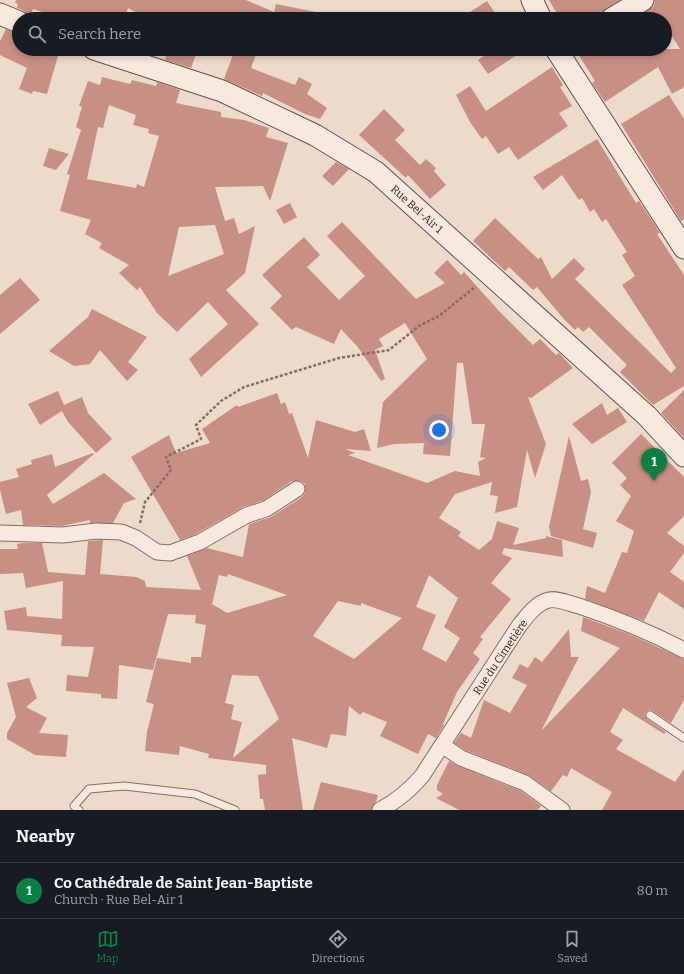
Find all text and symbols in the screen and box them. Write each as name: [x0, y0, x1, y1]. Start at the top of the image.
search box: [12, 12, 672, 56]
icon: search: [26, 23, 48, 45]
text: Search here: [58, 25, 141, 43]
street label: Rue Bel-Air 1: [388, 183, 446, 236]
your location: [429, 420, 449, 440]
pin: 1: [641, 448, 667, 481]
street label: Rue du Cimetière: [470, 617, 530, 697]
text: Nearby: [16, 826, 75, 847]
text: Co Cathédrale de Saint Jean-Baptiste: [54, 874, 313, 892]
text: 1: [26, 883, 32, 898]
text: 80 m: [637, 883, 668, 898]
text: Church · Rue Bel-Air 1: [54, 892, 183, 907]
tab: Map: [96, 928, 119, 965]
tab: Directions: [312, 928, 364, 965]
tab: Saved: [557, 928, 588, 965]

